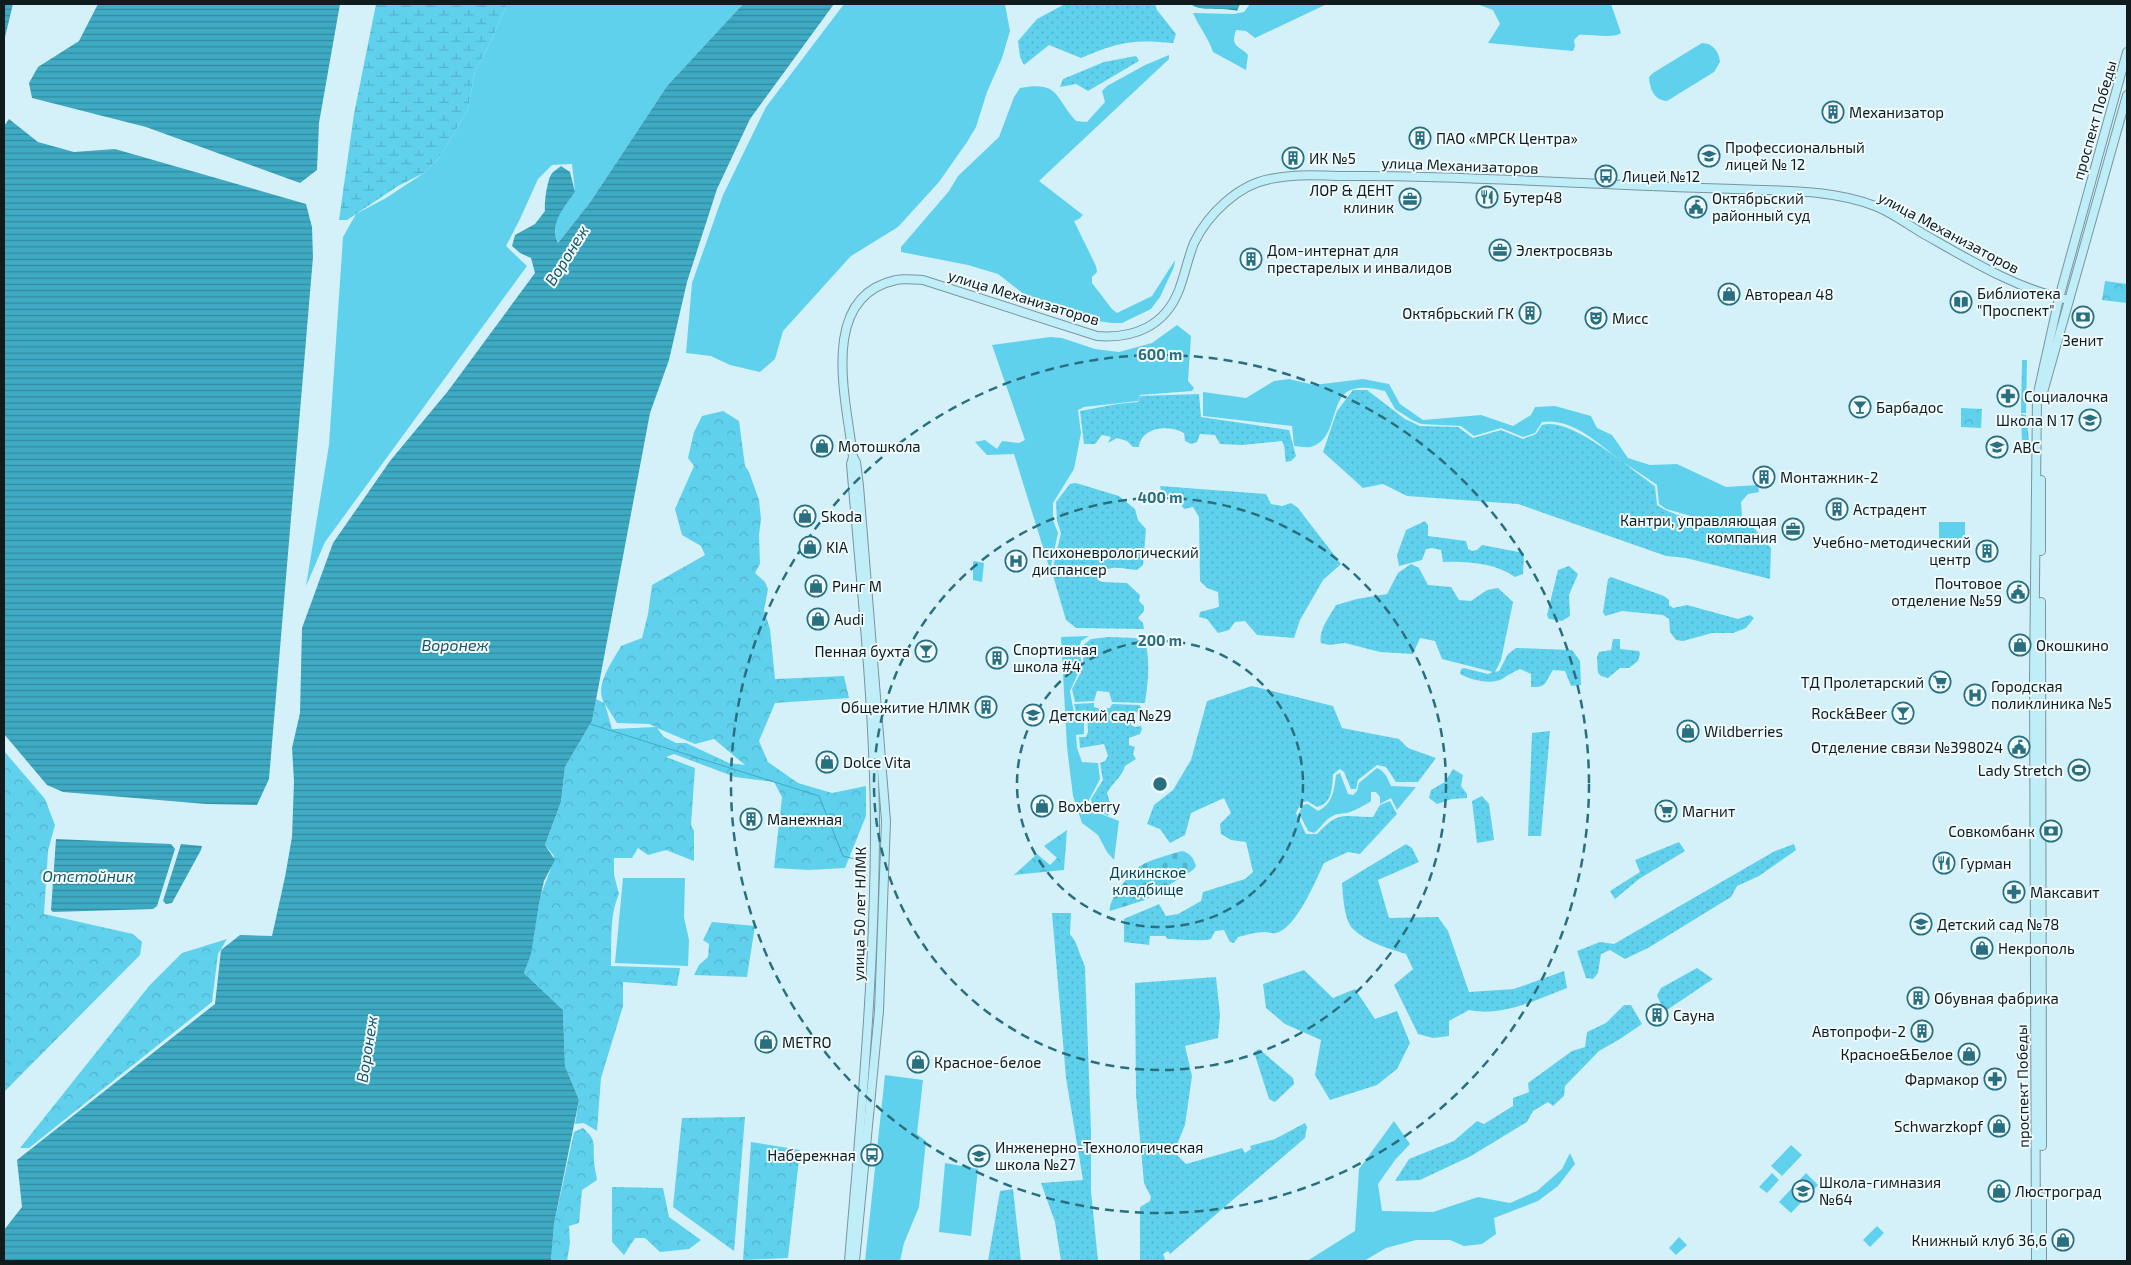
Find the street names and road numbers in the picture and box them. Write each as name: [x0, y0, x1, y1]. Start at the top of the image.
street label: проспект Победы: [2068, 58, 2120, 182]
street label: улица Механизаторов: [1381, 153, 1539, 178]
street label: улица Механизаторов: [1875, 187, 2023, 278]
street label: улица Механизаторов: [946, 265, 1102, 330]
street label: улица 50 лет НЛМК: [849, 847, 870, 981]
street label: проспект Победы: [2012, 1024, 2032, 1148]

